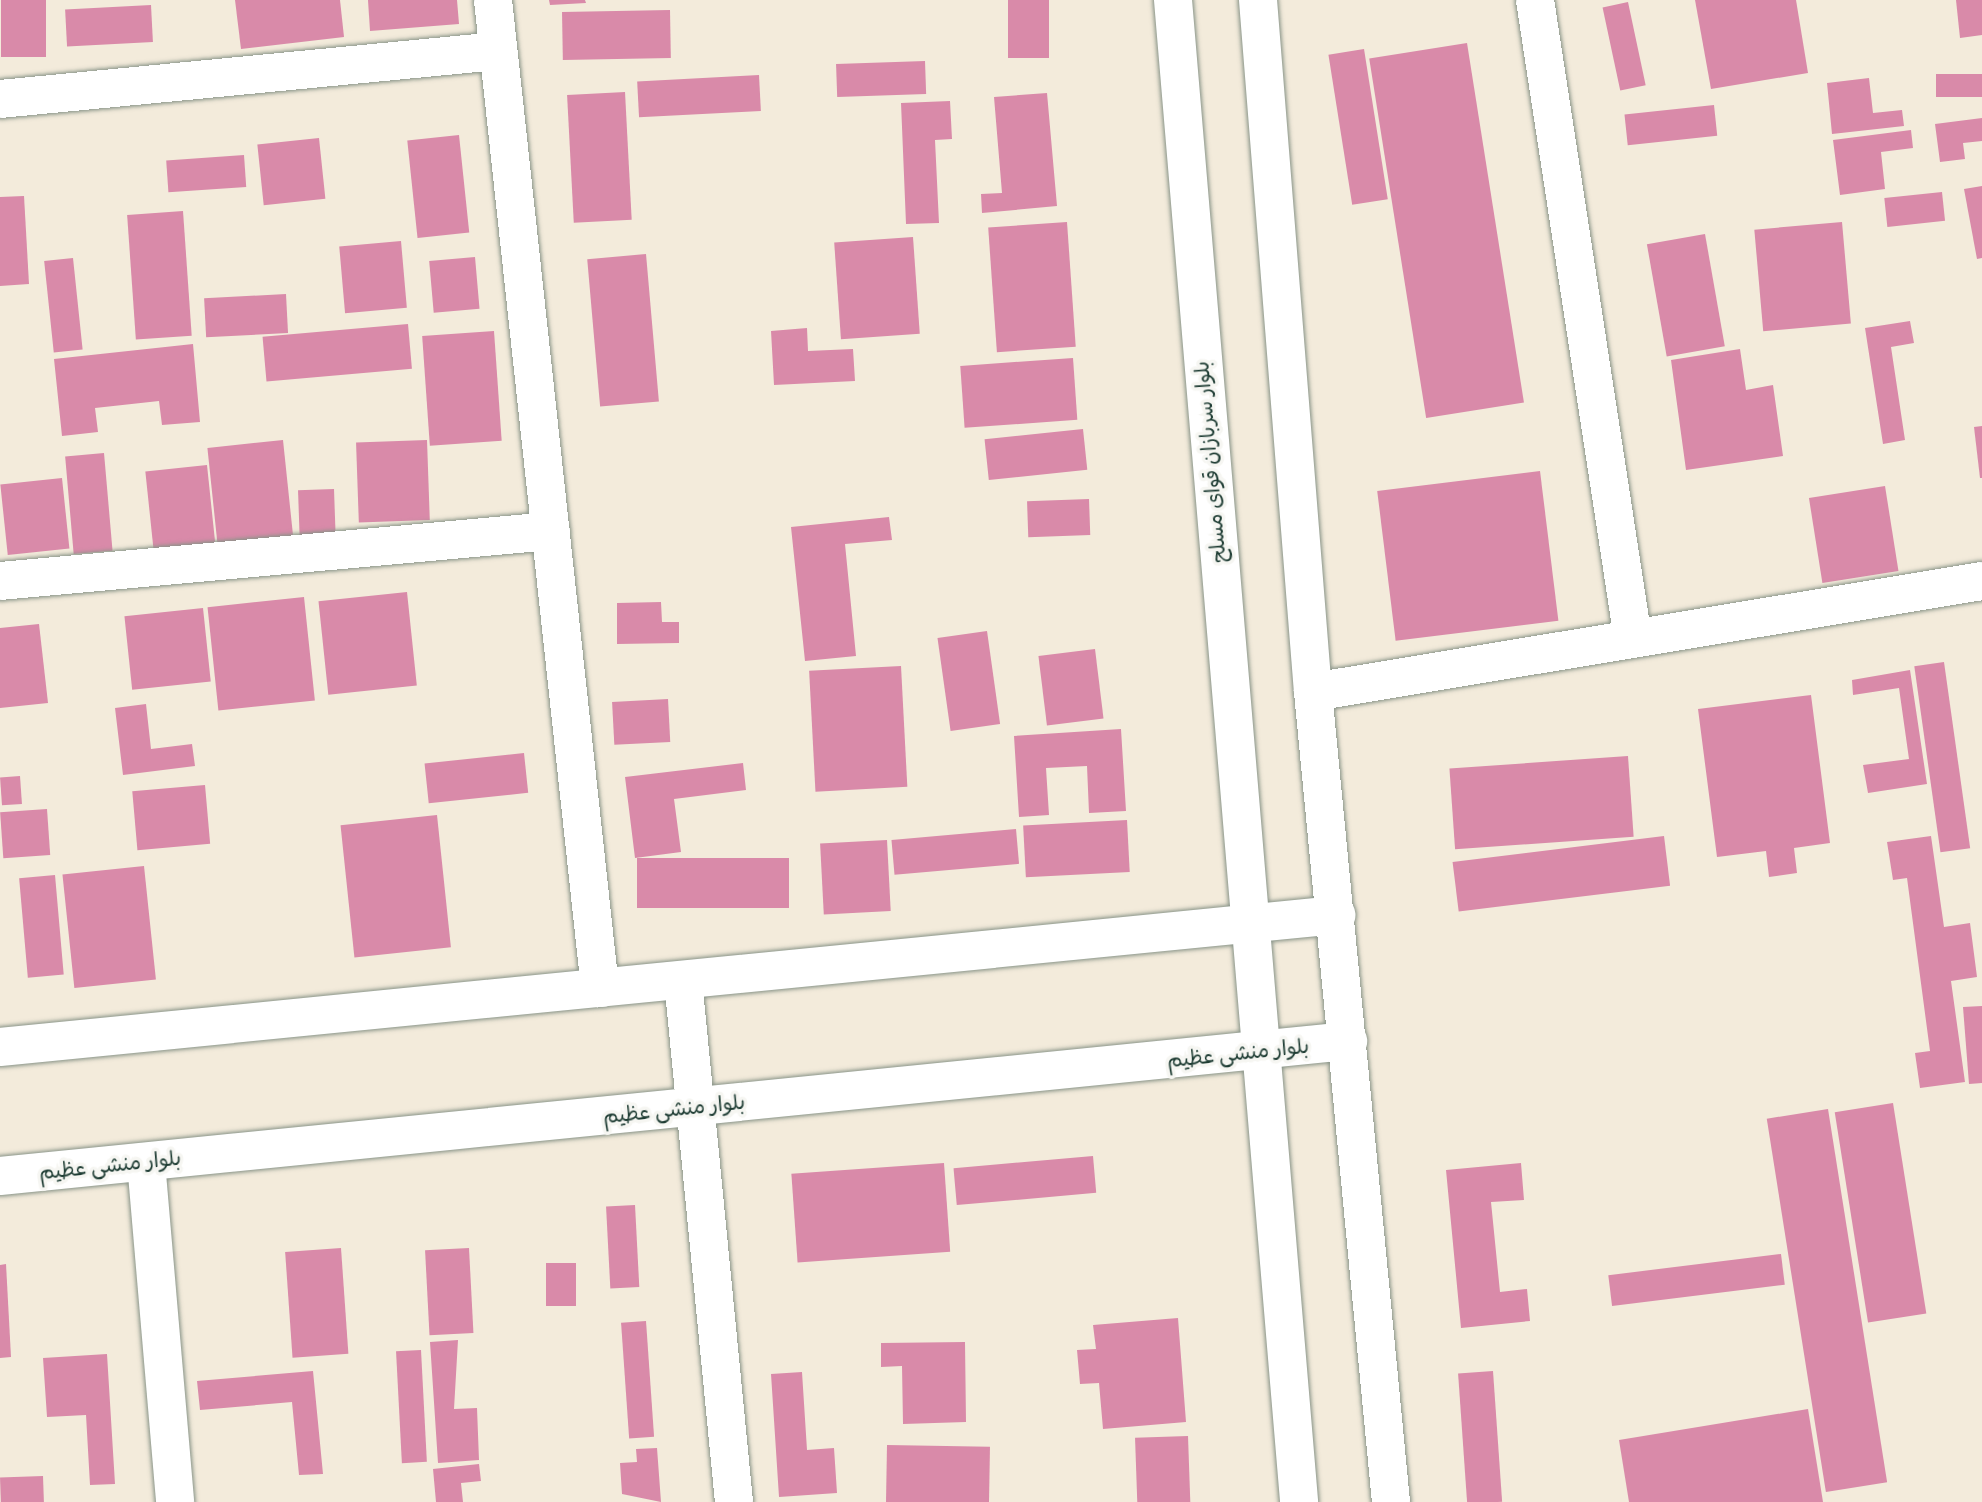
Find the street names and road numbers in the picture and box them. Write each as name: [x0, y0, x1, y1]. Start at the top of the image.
street label: بلوار سربازان قوای مسلح: [1189, 360, 1231, 564]
street label: بلوار منشی عظیم: [1166, 1033, 1310, 1073]
street label: بلوار منشی عظیم: [602, 1089, 746, 1129]
street label: بلوار منشی عظیم: [38, 1145, 182, 1185]

